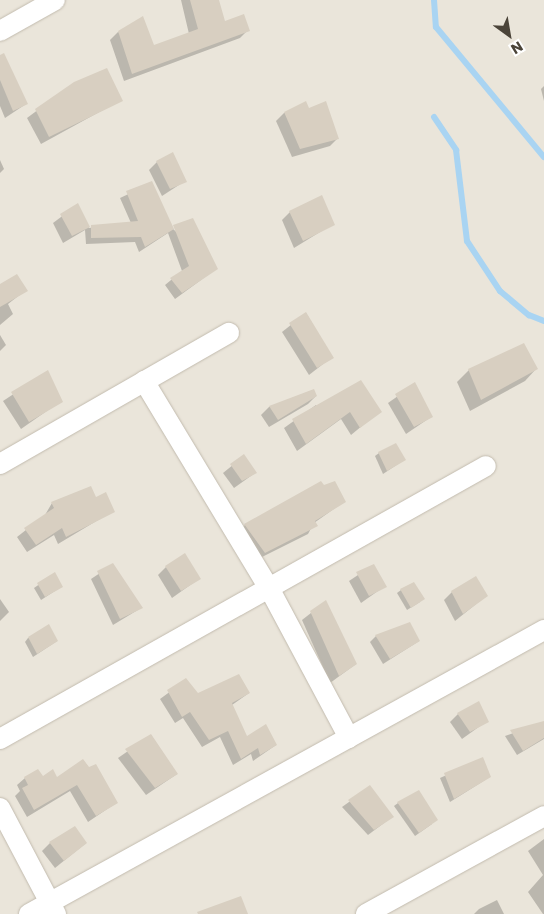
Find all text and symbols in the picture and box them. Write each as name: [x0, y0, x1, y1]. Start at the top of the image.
north arrow: [484, 10, 534, 60]
text: N: [507, 36, 527, 59]

